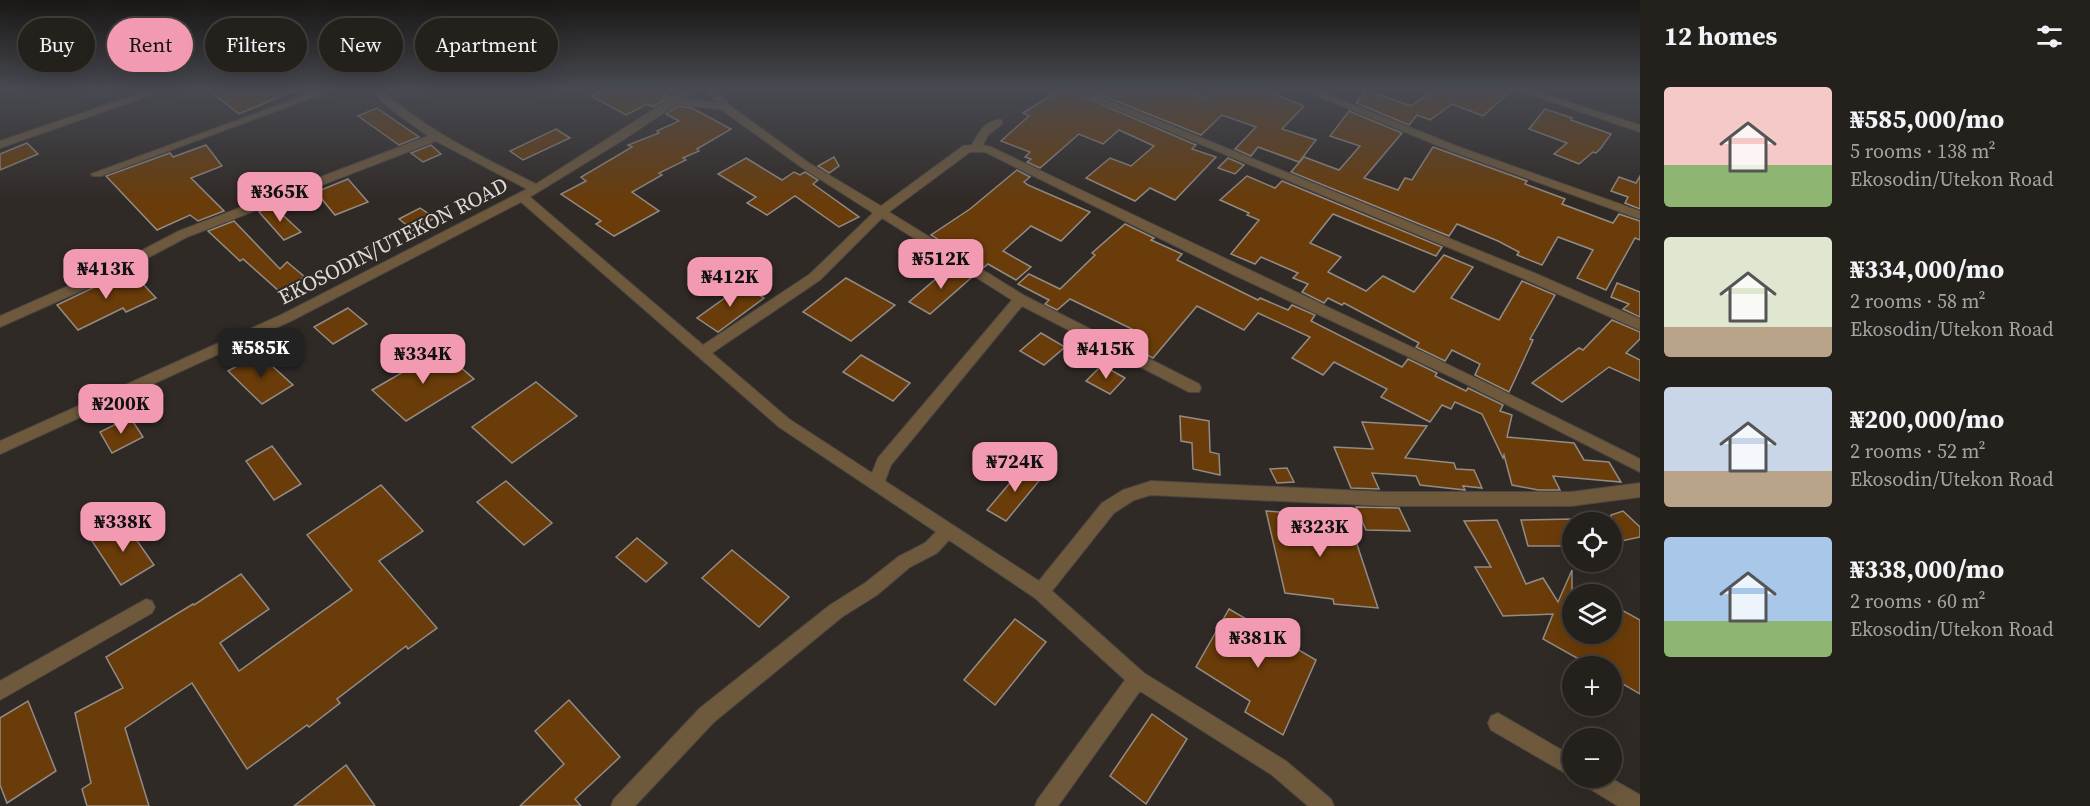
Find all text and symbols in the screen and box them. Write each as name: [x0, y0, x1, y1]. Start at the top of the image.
chip: Buy: [18, 18, 95, 72]
chip: Rent: [107, 18, 193, 72]
chip: Filters: [205, 18, 307, 72]
chip: New: [319, 18, 403, 72]
chip: Apartment: [415, 18, 558, 72]
text: 12 homes: [1664, 18, 1777, 54]
icon: filters: [2033, 20, 2066, 53]
text: ₦585,000/mo: [1850, 101, 2004, 137]
icon: home: [1712, 111, 1784, 183]
text: 5 rooms · 138 m²: [1850, 137, 1996, 165]
text: Ekosodin/Utekon Road: [1850, 165, 2054, 193]
street label: EKOSODIN/UTEKON ROAD: [273, 170, 513, 311]
pin: ₦365K: [238, 172, 322, 223]
text: ₦365K: [251, 177, 309, 205]
pin: ₦512K: [899, 239, 983, 290]
text: ₦512K: [912, 244, 970, 272]
pin: ₦413K: [64, 249, 148, 300]
text: ₦334,000/mo: [1850, 251, 2004, 287]
text: ₦413K: [77, 254, 135, 282]
pin: ₦412K: [688, 257, 772, 308]
icon: home: [1712, 261, 1784, 333]
text: ₦412K: [701, 262, 759, 290]
text: 2 rooms · 58 m²: [1850, 287, 1986, 315]
text: Ekosodin/Utekon Road: [1850, 315, 2054, 343]
pin: ₦585K: [219, 328, 303, 379]
pin: ₦415K: [1064, 329, 1148, 380]
text: ₦585K: [232, 333, 290, 361]
pin: ₦334K: [381, 334, 465, 385]
text: ₦415K: [1077, 334, 1135, 362]
text: ₦334K: [394, 339, 452, 367]
pin: ₦200K: [79, 384, 163, 435]
text: ₦200K: [92, 389, 150, 417]
text: ₦200,000/mo: [1850, 401, 2004, 437]
icon: home: [1712, 411, 1784, 483]
text: 2 rooms · 52 m²: [1850, 437, 1986, 465]
pin: ₦724K: [973, 442, 1057, 493]
text: ₦724K: [986, 447, 1044, 475]
text: Ekosodin/Utekon Road: [1850, 465, 2054, 493]
pin: ₦338K: [81, 502, 165, 553]
text: ₦338K: [94, 507, 152, 535]
pin: ₦323K: [1278, 507, 1362, 558]
text: ₦323K: [1291, 512, 1349, 540]
map controls: [1562, 512, 1622, 788]
button: locate: [1562, 512, 1622, 572]
text: ₦338,000/mo: [1850, 551, 2004, 587]
icon: home: [1712, 561, 1784, 633]
button: layers: [1562, 584, 1622, 644]
text: 2 rooms · 60 m²: [1850, 587, 1986, 615]
text: Ekosodin/Utekon Road: [1850, 615, 2054, 643]
pin: ₦381K: [1216, 618, 1300, 669]
text: ₦381K: [1229, 623, 1287, 651]
button: +: [1562, 656, 1622, 716]
button: −: [1562, 728, 1622, 788]

